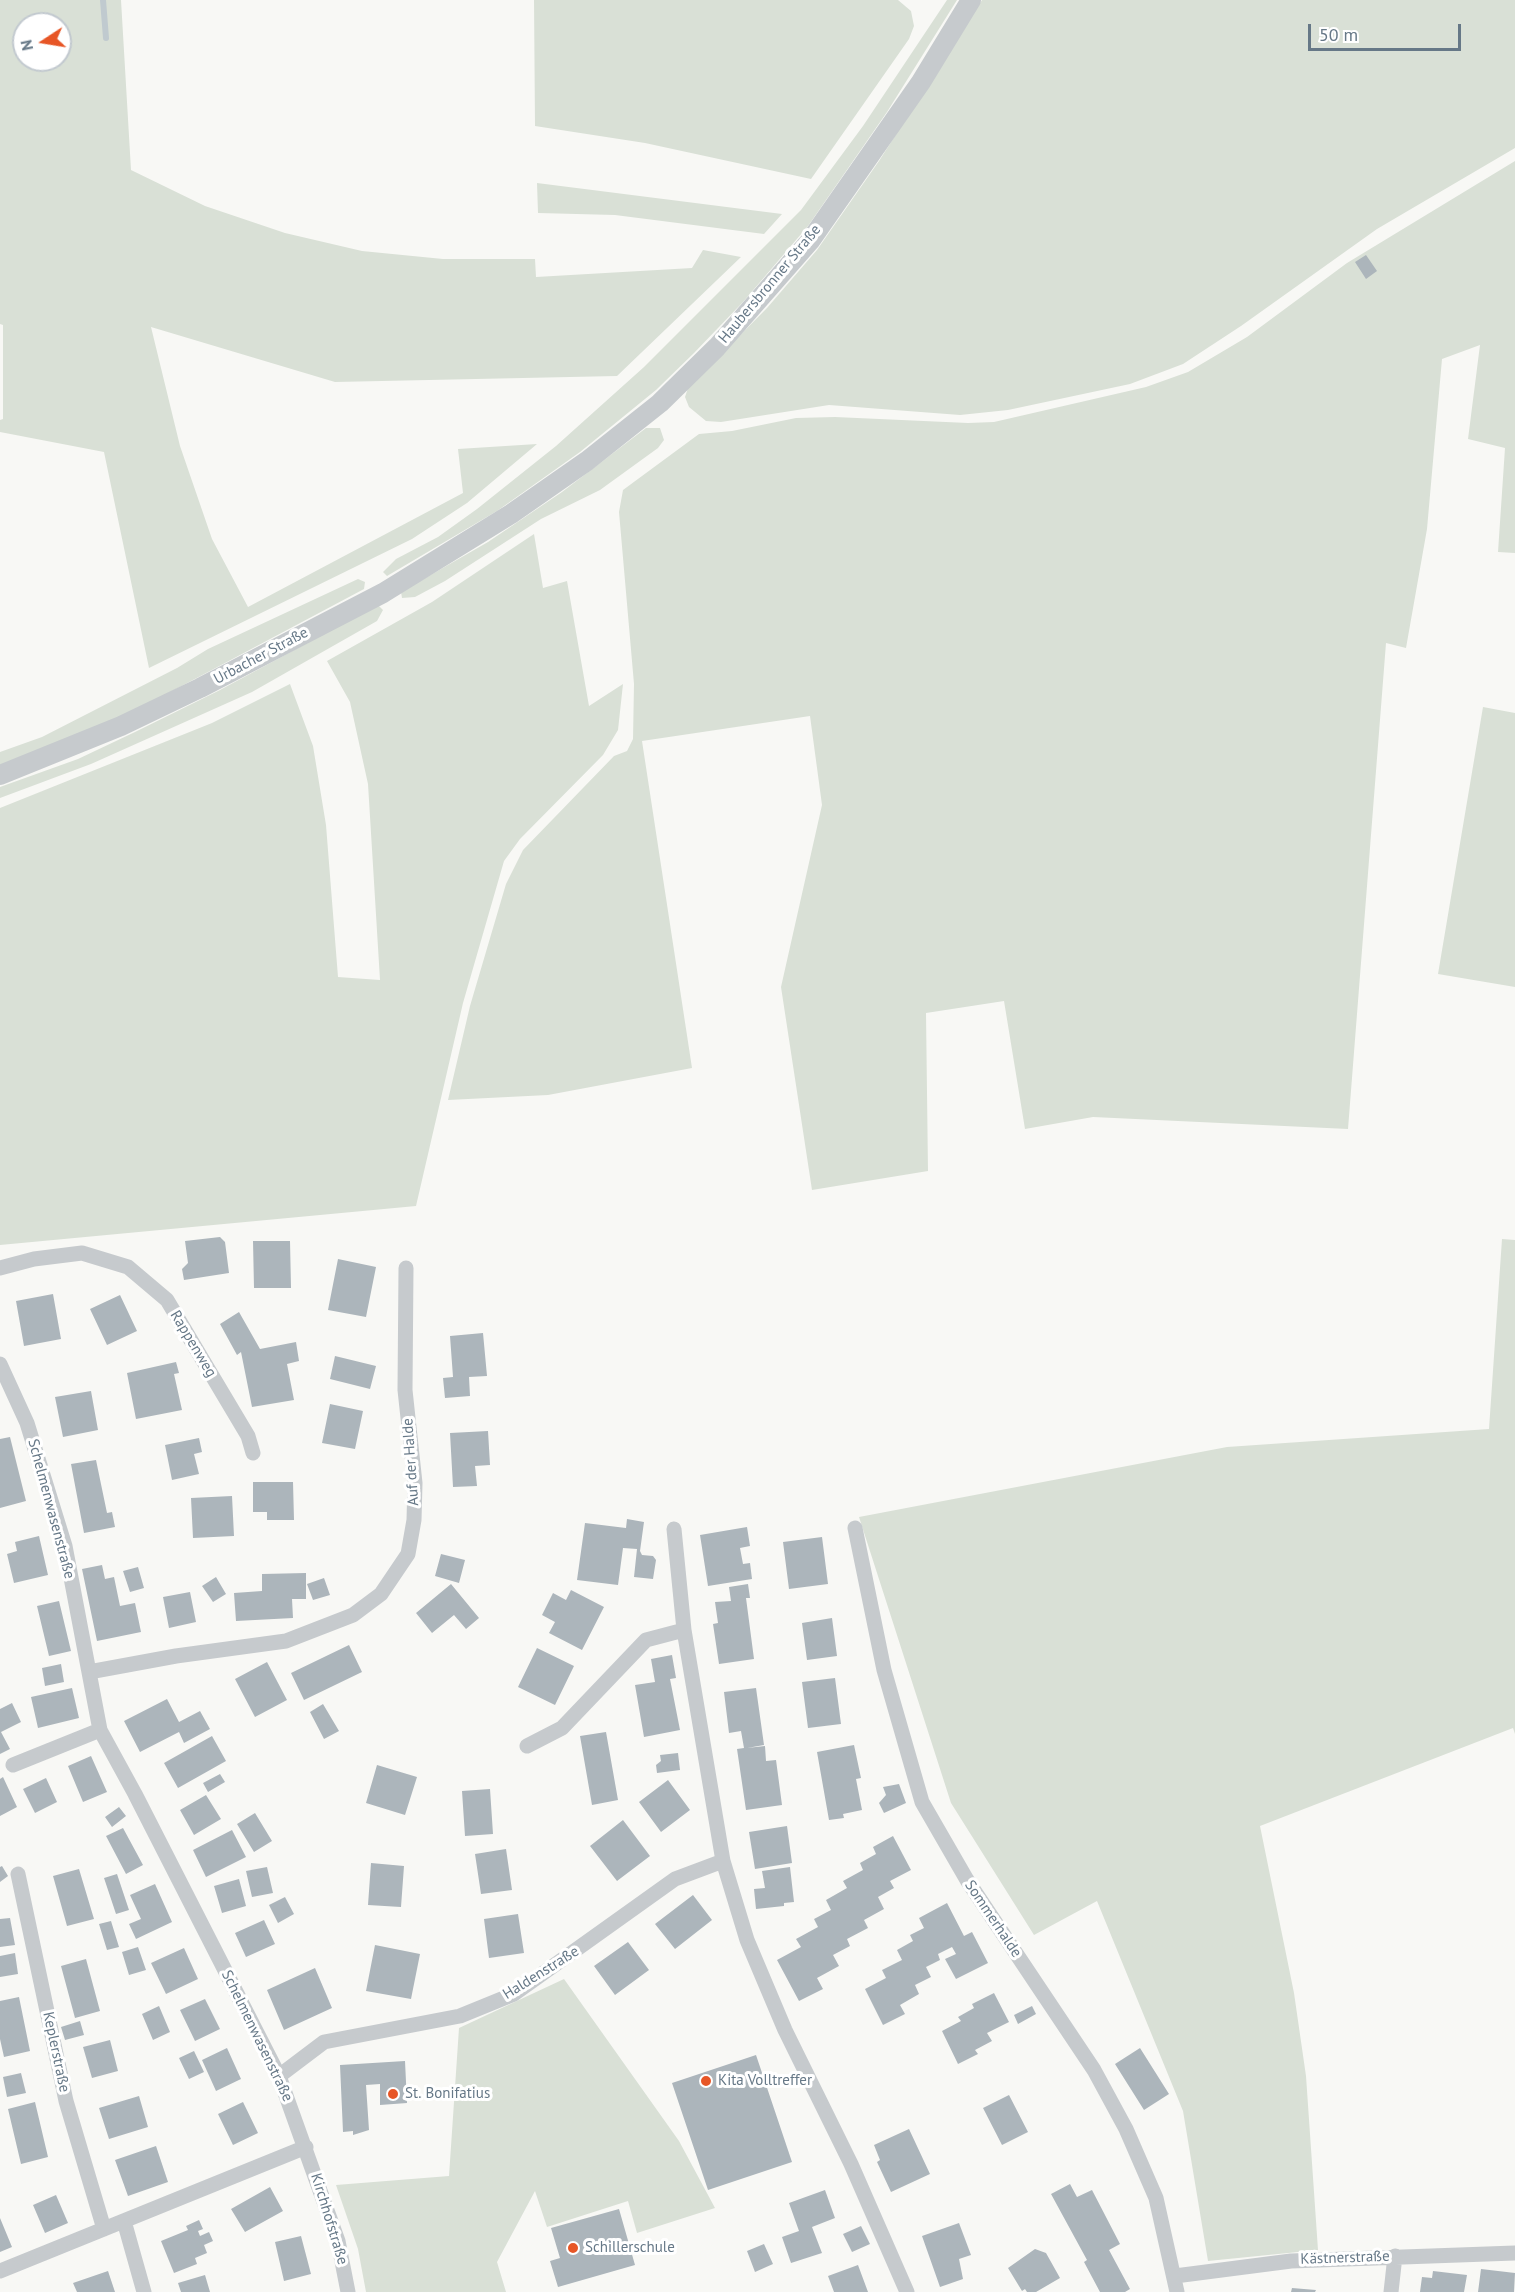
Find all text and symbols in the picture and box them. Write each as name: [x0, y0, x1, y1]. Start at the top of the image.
north arrow: [12, 12, 72, 72]
scale bar: [1311, 12, 1464, 50]
text: 50 m: [1319, 23, 1358, 46]
text: N: [15, 38, 37, 53]
street label: Haubersbronner Straße: [715, 221, 825, 347]
street label: Urbacher Straße: [211, 624, 311, 688]
street label: Rappenweg: [166, 1307, 220, 1381]
street label: Auf der Halde: [399, 1417, 423, 1507]
street label: Schelmenwasenstraße: [24, 1437, 78, 1581]
street label: Sommerhalde: [961, 1877, 1025, 1961]
street label: Haldenstraße: [500, 1943, 582, 2003]
street label: Schelmenwasenstraße: [217, 1967, 297, 2105]
street label: Keplerstraße: [39, 2010, 73, 2094]
place label: Kita Volltreffer: [718, 2072, 812, 2090]
marker: Kita Volltreffer: [699, 2074, 713, 2088]
place label: St. Bonifatius: [405, 2085, 490, 2103]
marker: St. Bonifatius: [386, 2087, 400, 2101]
street label: Kirchhofstraße: [307, 2171, 351, 2267]
place label: Schillerschule: [585, 2239, 675, 2257]
marker: Schillerschule: [566, 2241, 580, 2255]
street label: Kästnerstraße: [1300, 2247, 1390, 2269]

